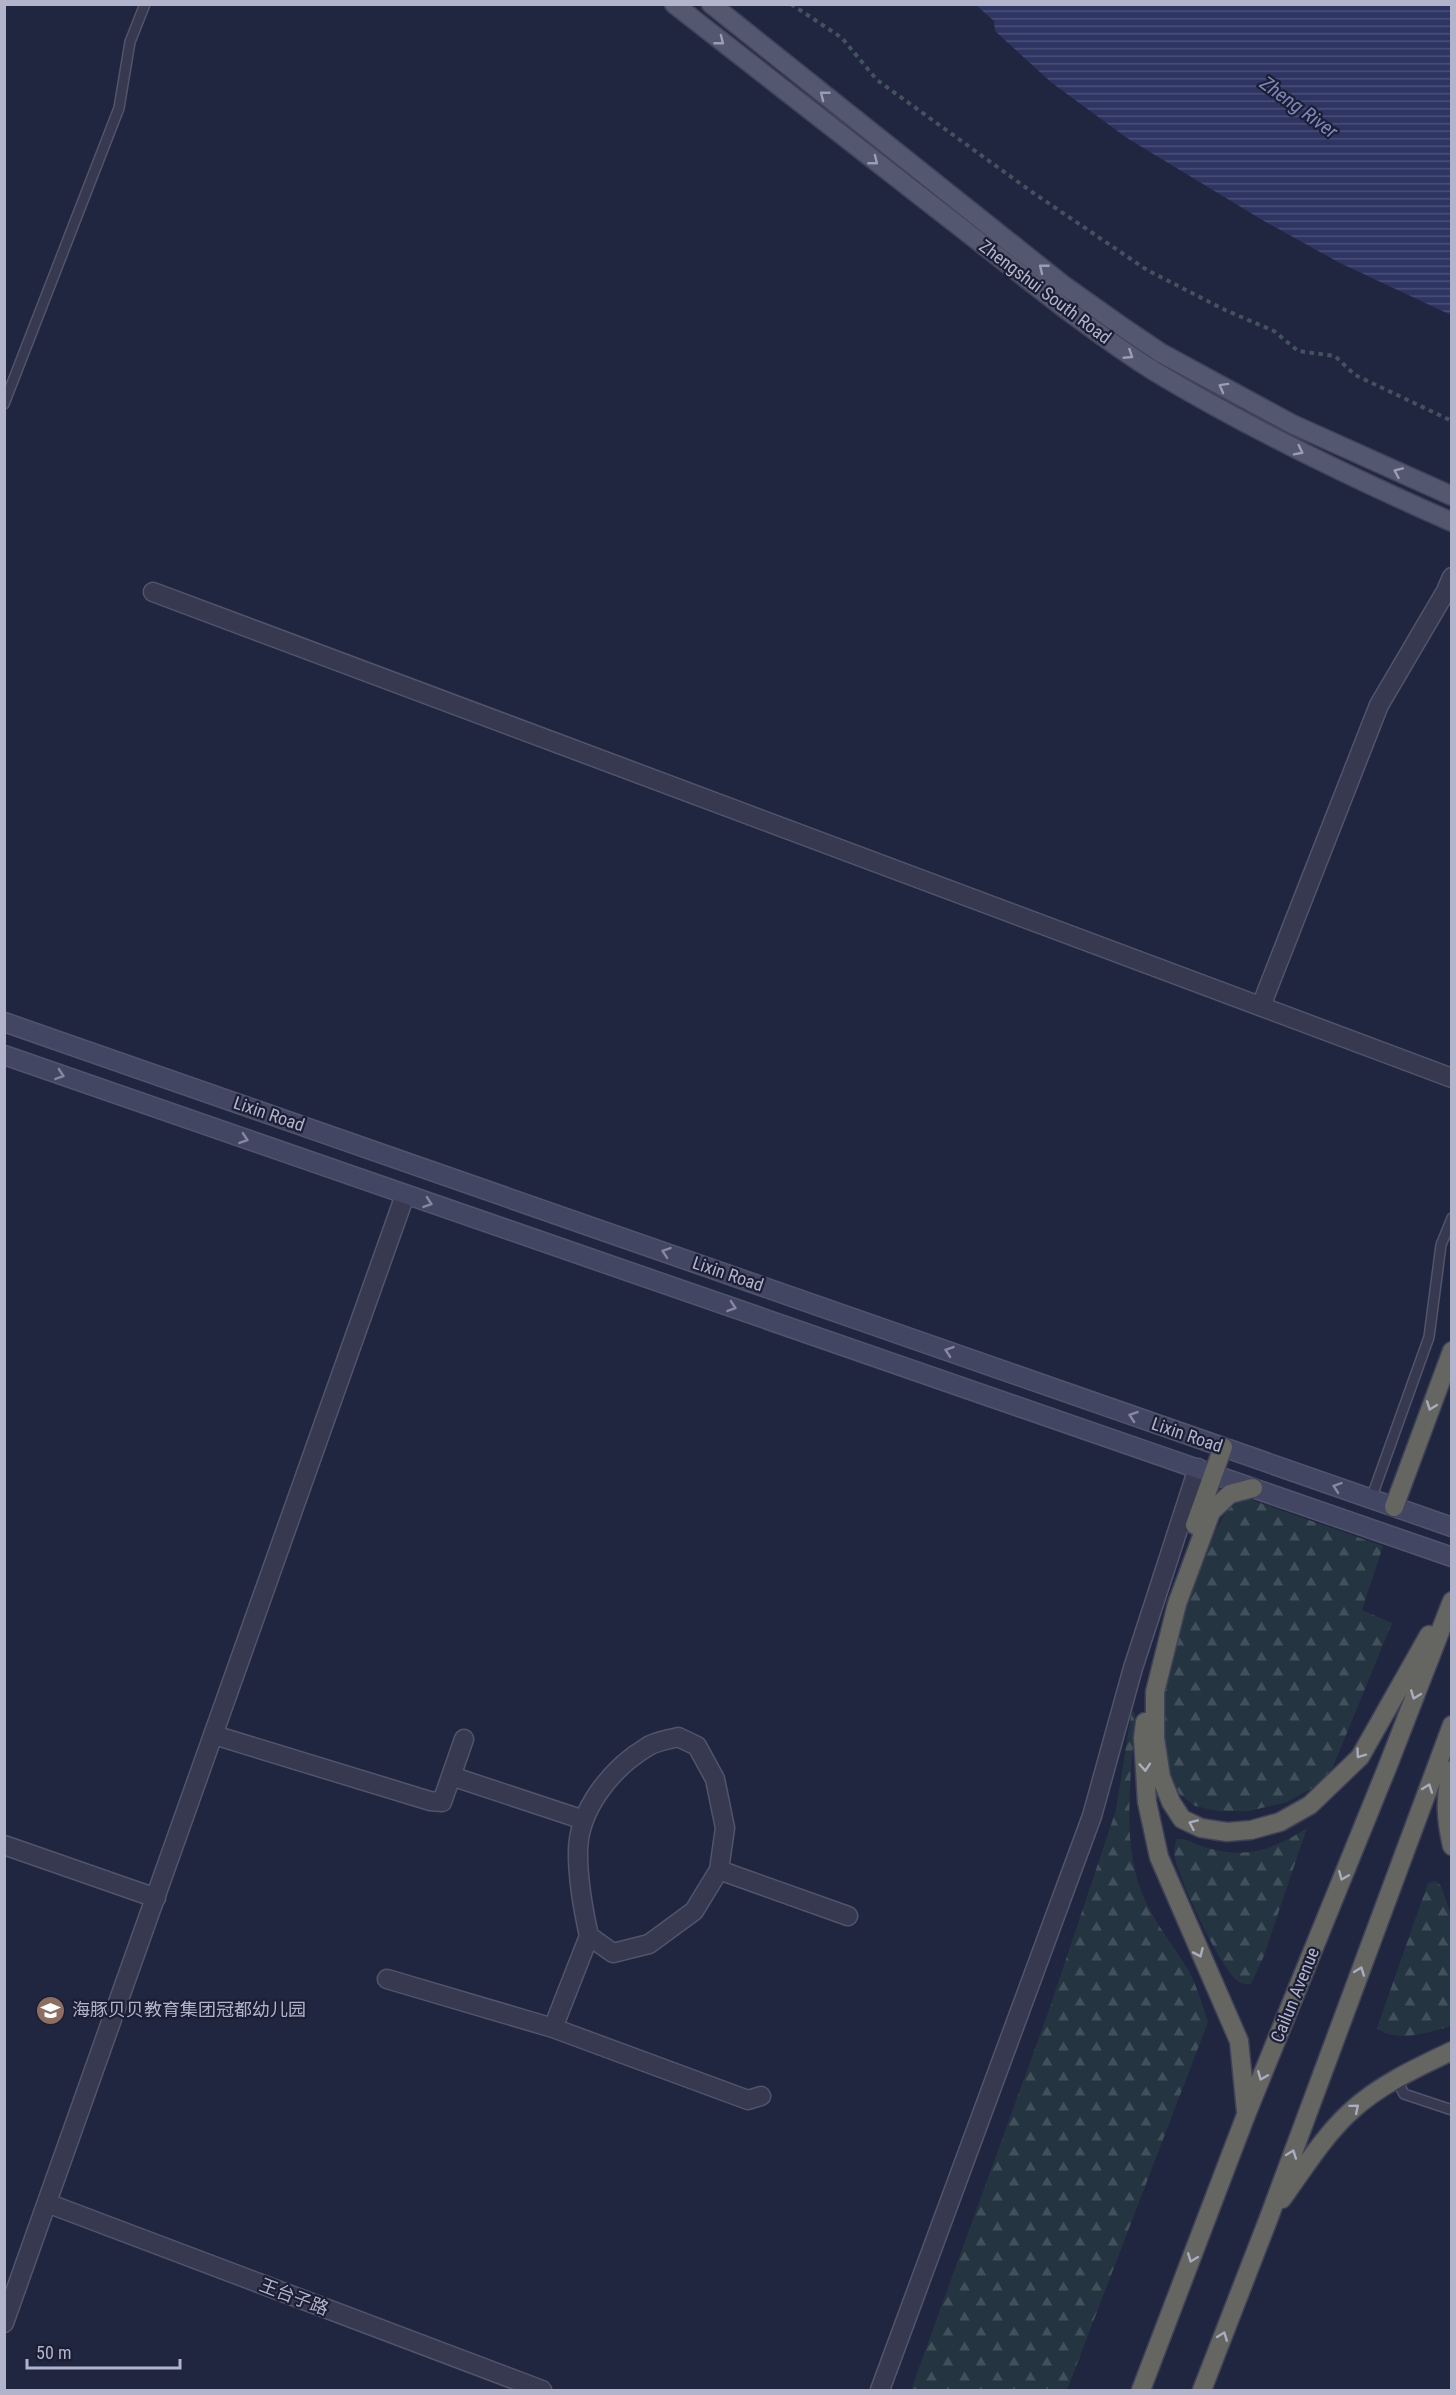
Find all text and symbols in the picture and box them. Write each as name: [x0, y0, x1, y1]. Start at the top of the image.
one-way arrow: [713, 33, 724, 44]
water label: Zheng River: [1255, 70, 1343, 144]
one-way arrow: [820, 91, 831, 102]
one-way arrow: [867, 153, 878, 164]
street label: Zhengshui South Road: [975, 235, 1115, 348]
one-way arrow: [1039, 265, 1050, 276]
one-way arrow: [1123, 347, 1133, 359]
one-way arrow: [1219, 382, 1229, 394]
one-way arrow: [1292, 444, 1303, 455]
one-way arrow: [1393, 467, 1404, 479]
one-way arrow: [54, 1067, 65, 1080]
street label: Lixin Road: [231, 1092, 307, 1135]
one-way arrow: [238, 1131, 249, 1144]
one-way arrow: [422, 1195, 433, 1208]
one-way arrow: [661, 1246, 672, 1259]
street label: Lixin Road: [690, 1252, 766, 1295]
one-way arrow: [726, 1299, 737, 1312]
one-way arrow: [944, 1346, 955, 1359]
one-way arrow: [1426, 1400, 1439, 1411]
one-way arrow: [1128, 1410, 1139, 1423]
street label: Lixin Road: [1149, 1413, 1225, 1456]
one-way arrow: [1332, 1481, 1343, 1494]
one-way arrow: [1410, 1689, 1423, 1700]
one-way arrow: [1356, 1748, 1367, 1759]
one-way arrow: [1138, 1763, 1151, 1772]
one-way arrow: [1421, 1783, 1434, 1794]
one-way arrow: [1189, 1819, 1200, 1831]
one-way arrow: [1338, 1870, 1350, 1881]
street label: Cailun Avenue: [1266, 1944, 1323, 2045]
one-way arrow: [1192, 1946, 1204, 1957]
one-way arrow: [1353, 1966, 1366, 1977]
school or university icon: 海豚贝贝教育集团冠都幼儿园: [35, 1994, 67, 2026]
place label: 海豚贝贝教育集团冠都幼儿园: [72, 1999, 306, 2020]
one-way arrow: [1257, 2070, 1269, 2081]
one-way arrow: [1348, 2105, 1359, 2116]
one-way arrow: [1285, 2149, 1298, 2160]
one-way arrow: [1187, 2252, 1199, 2263]
street label: 王台子路: [257, 2274, 332, 2319]
one-way arrow: [1216, 2331, 1228, 2342]
scale bar: [27, 2332, 180, 2370]
text: 50 m: [36, 2342, 71, 2363]

